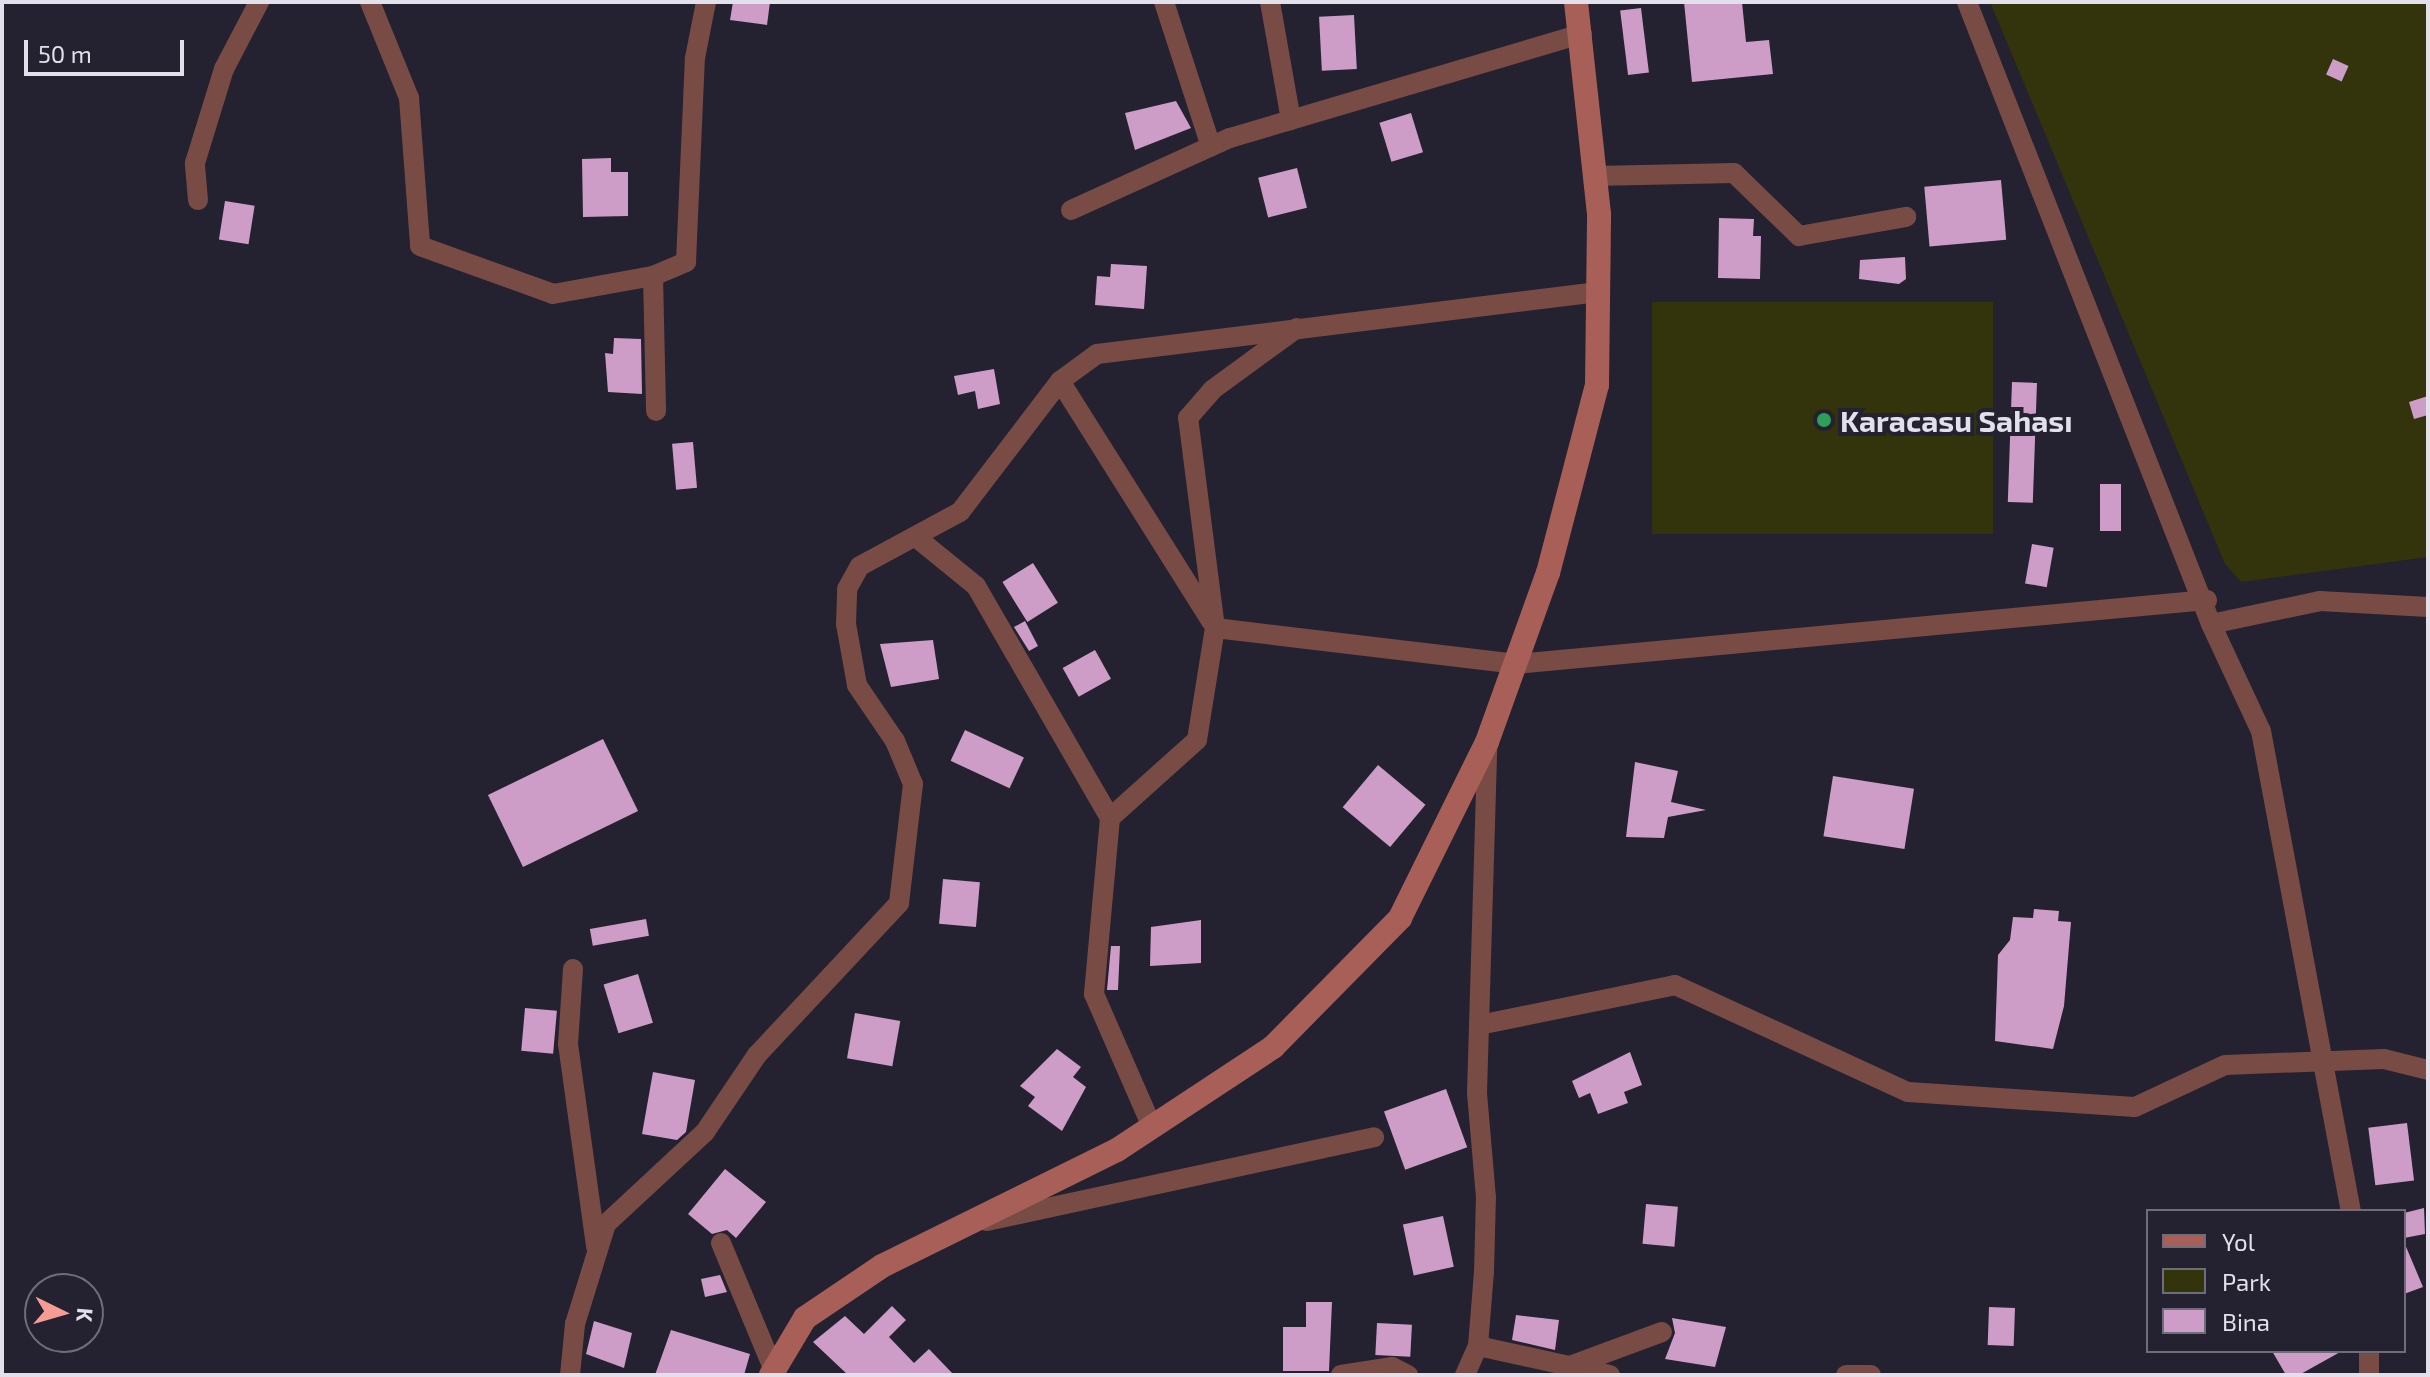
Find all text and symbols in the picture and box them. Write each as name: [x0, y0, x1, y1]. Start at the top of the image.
scale bar: [28, 24, 188, 74]
text: 50 m: [38, 39, 92, 68]
place label: Karacasu Sahası: [1840, 402, 2073, 438]
marker: Karacasu Sahası: [1815, 411, 1833, 429]
legend: [2146, 1209, 2406, 1353]
text: Yol: [2222, 1227, 2255, 1256]
text: Park: [2222, 1267, 2271, 1296]
north arrow: [24, 1273, 104, 1353]
text: K: [72, 1307, 99, 1323]
text: Bina: [2222, 1307, 2270, 1336]

